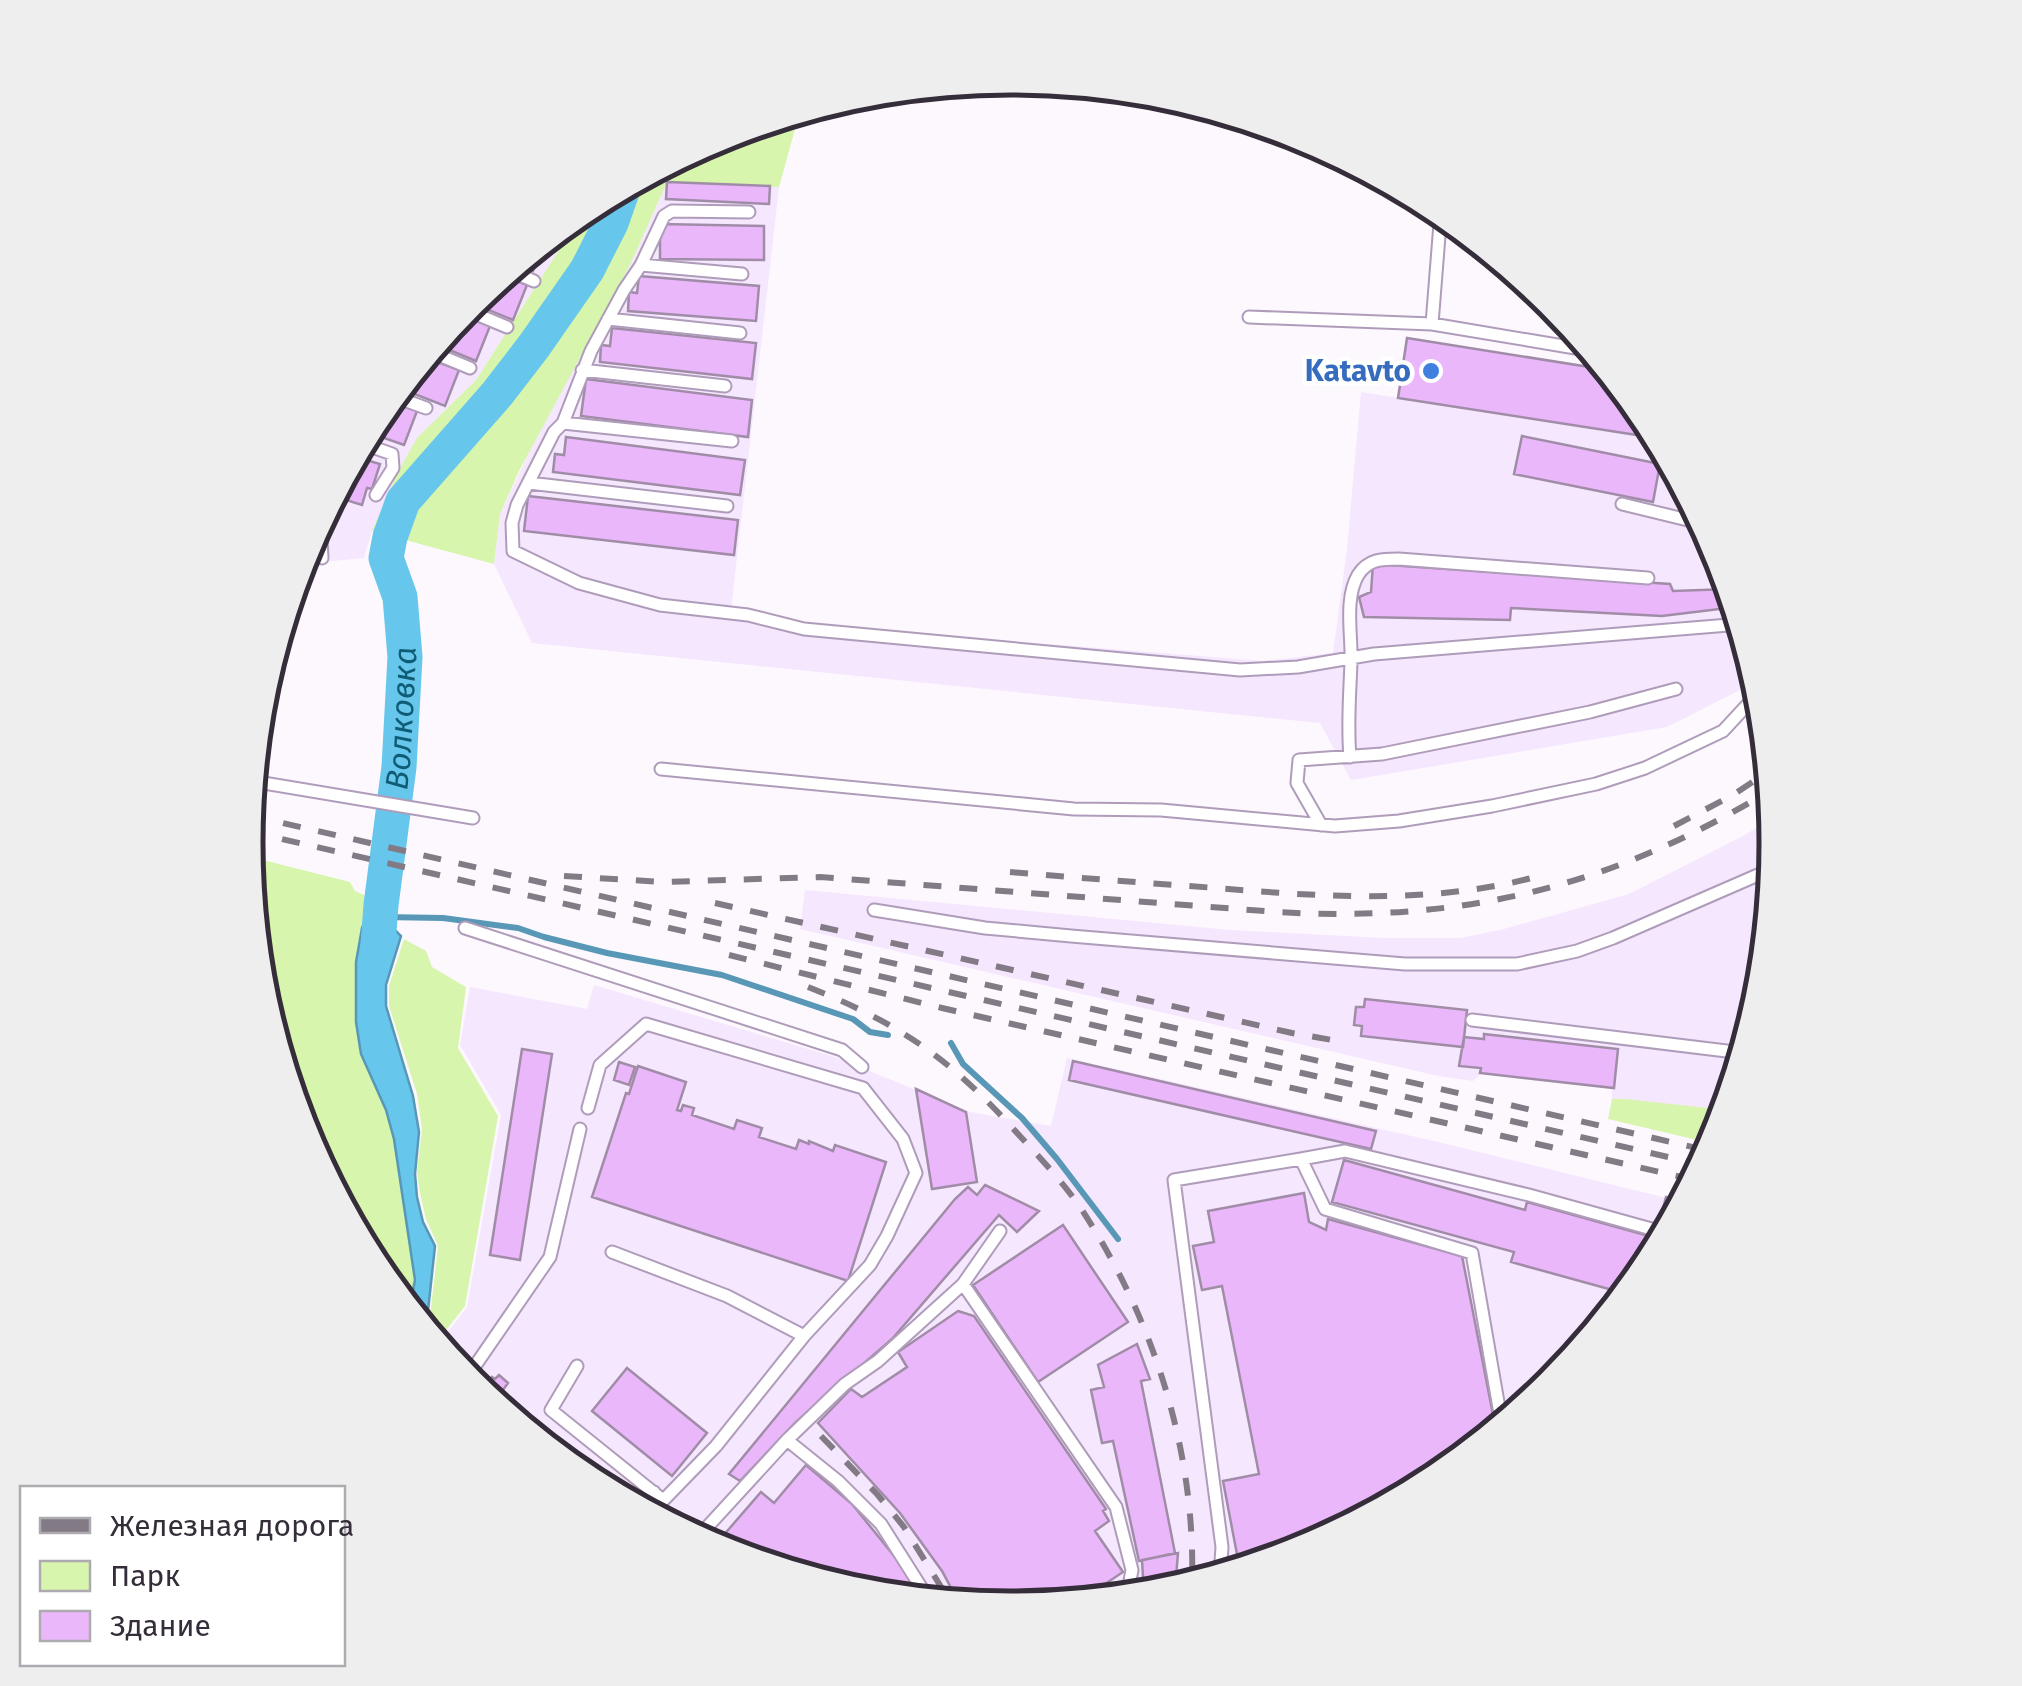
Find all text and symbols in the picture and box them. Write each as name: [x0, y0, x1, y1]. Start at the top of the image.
place label: Katavto: [1305, 353, 1411, 389]
marker: Katavto: [1420, 360, 1442, 382]
water label: Волковка: [377, 645, 425, 792]
legend: [20, 1486, 345, 1666]
text: Железная дорога: [110, 1508, 354, 1544]
text: Парк: [110, 1558, 180, 1594]
text: Здание: [110, 1608, 211, 1644]

